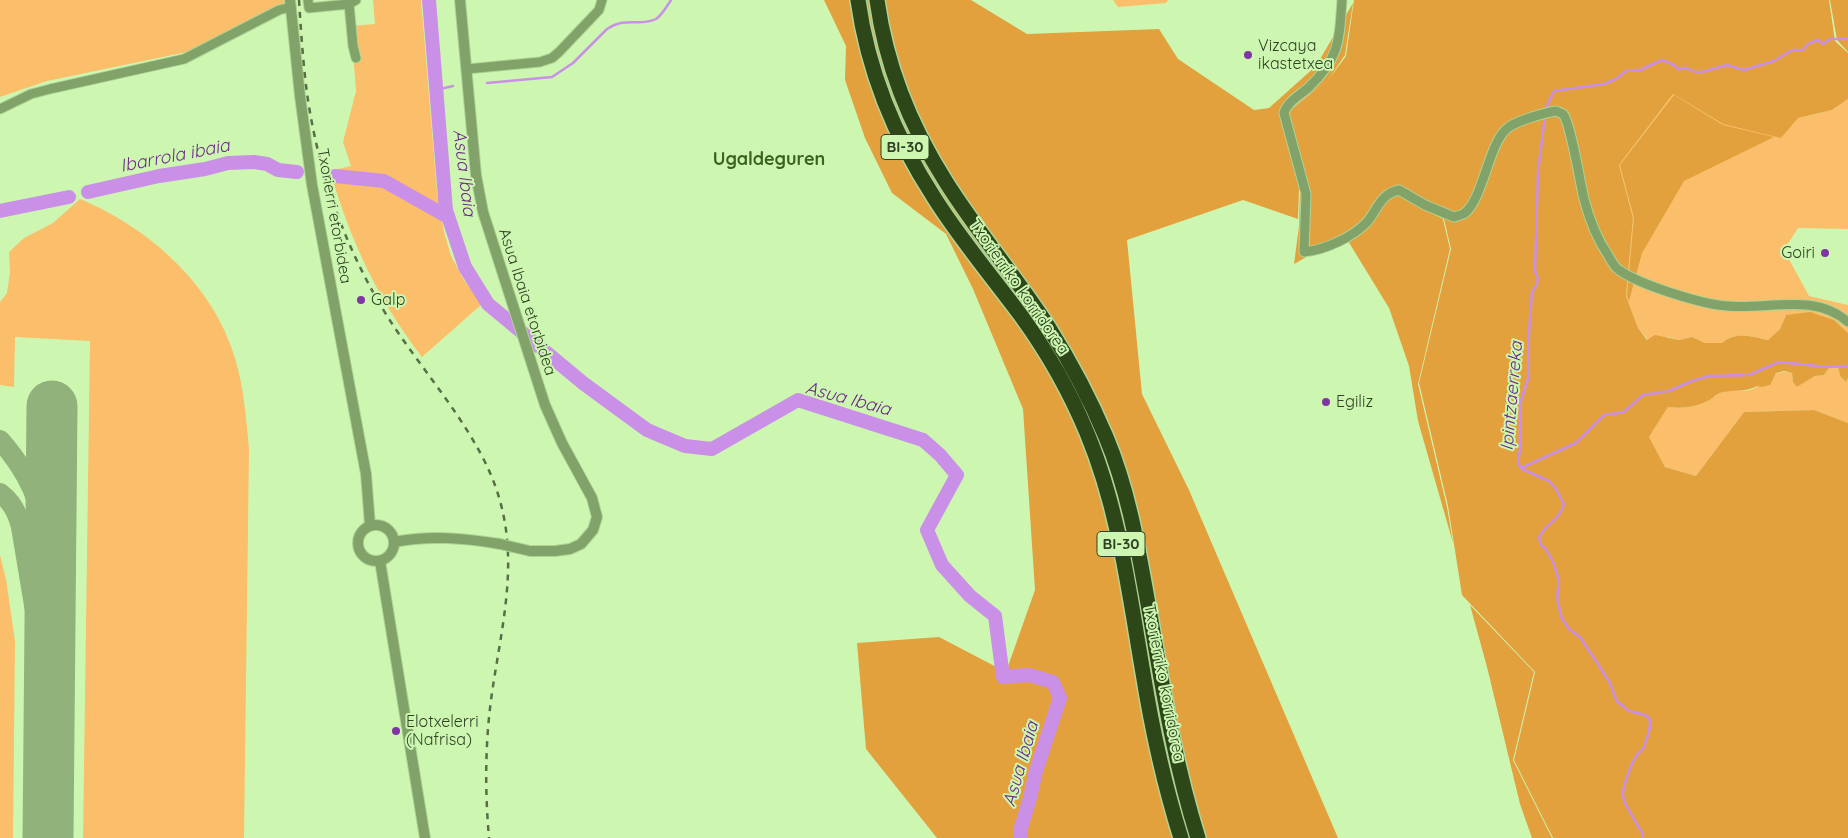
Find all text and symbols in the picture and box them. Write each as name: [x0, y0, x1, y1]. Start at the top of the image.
place label: Vizcaya ikastetxea: [1258, 36, 1333, 74]
marker: Vizcaya ikastetxea: [1242, 49, 1254, 61]
water label: Asua Ibaia: [448, 128, 480, 218]
road number: BI-30: [881, 134, 929, 160]
water label: Ibarrola ibaia: [118, 135, 232, 177]
street label: Txorierri etorbidea: [313, 147, 355, 285]
district label: Ugaldeguren: [713, 149, 825, 171]
street label: Txorierriko korridorea: [965, 216, 1073, 358]
street label: Asua Ibaia etorbidea: [494, 226, 560, 378]
place label: Goiri: [1781, 243, 1815, 263]
marker: Goiri: [1819, 247, 1831, 259]
place label: Galp: [371, 290, 405, 310]
marker: Galp: [355, 294, 367, 306]
water label: Ipintzaerreka: [1496, 340, 1528, 452]
water label: Asua Ibaia: [803, 377, 893, 421]
place label: Egiliz: [1336, 392, 1373, 412]
marker: Egiliz: [1320, 396, 1332, 408]
road number: BI-30: [1097, 532, 1145, 556]
street label: Txorierriko korridorea: [1139, 602, 1189, 764]
place label: Elotxelerri (Nafrisa): [406, 712, 479, 750]
water label: Asua Ibaia: [999, 719, 1043, 809]
marker: Elotxelerri (Nafrisa): [390, 725, 402, 737]

